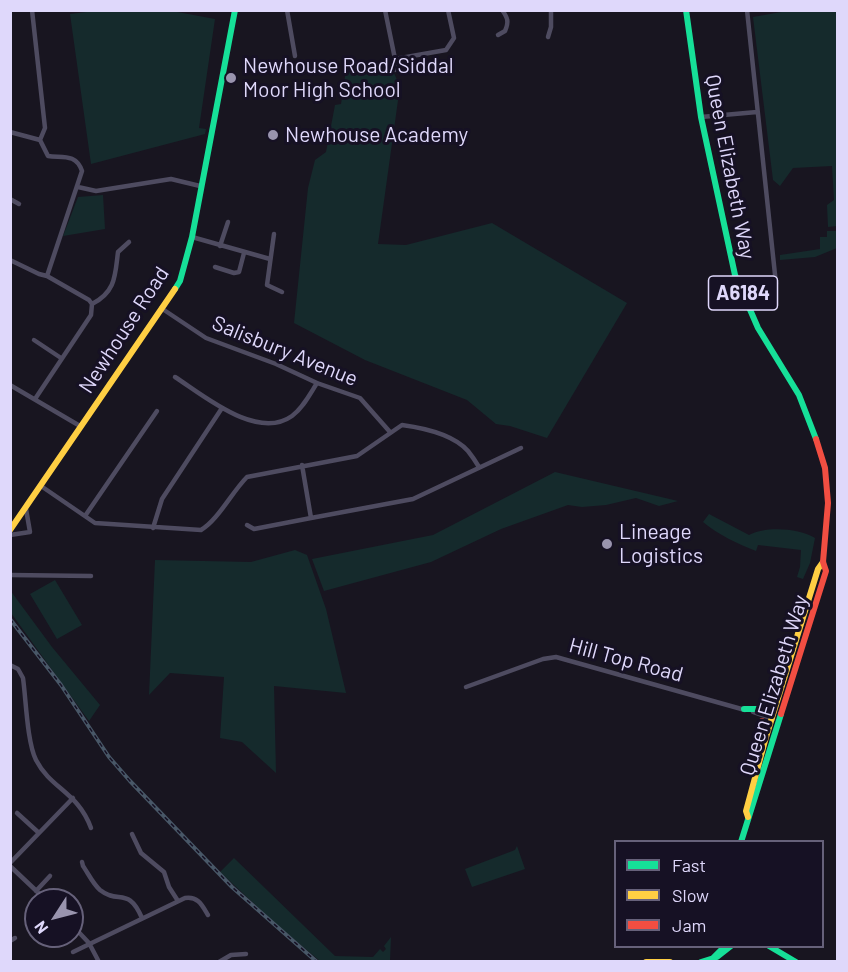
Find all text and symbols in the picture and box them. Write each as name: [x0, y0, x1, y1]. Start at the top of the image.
place label: Newhouse Road/Siddal Moor High School: [243, 53, 454, 103]
marker: Newhouse Road/Siddal Moor High School: [224, 71, 238, 85]
street label: Queen Elizabeth Way: [700, 73, 760, 261]
place label: Newhouse Academy: [285, 122, 468, 148]
marker: Newhouse Academy: [266, 128, 280, 142]
street label: Newhouse Road: [74, 262, 174, 398]
road number: A6184: [708, 276, 777, 310]
street label: Salisbury Avenue: [209, 310, 361, 392]
place label: Lineage Logistics: [619, 519, 703, 569]
marker: Lineage Logistics: [600, 537, 614, 551]
street label: Queen Elizabeth Way: [735, 592, 813, 778]
street label: Hill Top Road: [566, 633, 686, 687]
legend: [614, 840, 824, 948]
text: Fast: [672, 854, 706, 876]
text: Slow: [672, 884, 709, 906]
north arrow: [24, 888, 84, 948]
text: Jam: [672, 914, 706, 936]
text: N: [30, 918, 51, 938]

